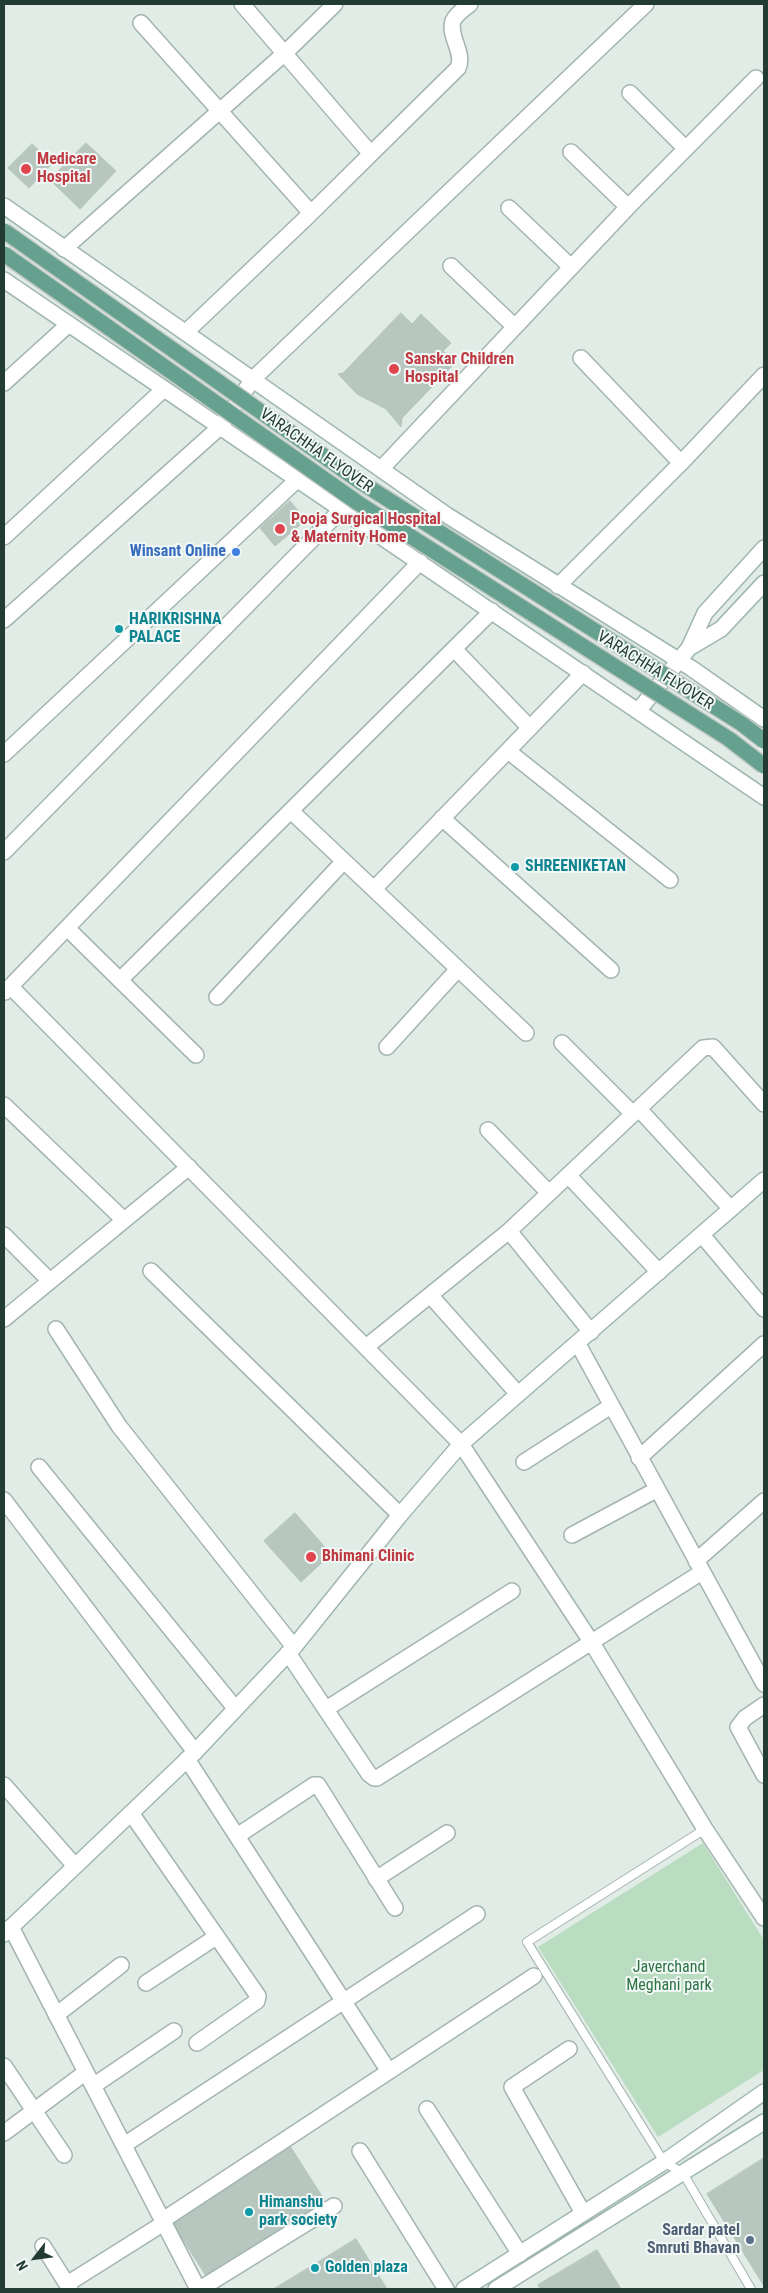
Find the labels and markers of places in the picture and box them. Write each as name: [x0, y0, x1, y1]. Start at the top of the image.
place label: Medicare Hospital: [37, 150, 96, 188]
marker: Medicare Hospital: [19, 162, 33, 176]
place label: Sanskar Children Hospital: [405, 350, 514, 388]
marker: Sanskar Children Hospital: [387, 362, 401, 376]
place label: Pooja Surgical Hospital & Maternity Home: [291, 510, 441, 548]
marker: Pooja Surgical Hospital & Maternity Home: [273, 522, 287, 536]
place label: Winsant Online: [130, 542, 226, 562]
marker: Winsant Online: [230, 546, 242, 558]
place label: HARIKRISHNA PALACE: [129, 610, 222, 648]
marker: HARIKRISHNA PALACE: [113, 623, 125, 635]
place label: SHREENIKETAN: [525, 857, 626, 877]
marker: SHREENIKETAN: [509, 861, 521, 873]
place label: Bhimani Clinic: [322, 1547, 414, 1567]
marker: Bhimani Clinic: [304, 1550, 318, 1564]
place label: Himanshu park society: [259, 2193, 337, 2231]
marker: Himanshu park society: [243, 2206, 255, 2218]
place label: Sardar patel Smruti Bhavan: [647, 2221, 740, 2259]
marker: Sardar patel Smruti Bhavan: [744, 2234, 756, 2246]
place label: Golden plaza: [325, 2258, 408, 2278]
marker: Golden plaza: [309, 2262, 321, 2274]

